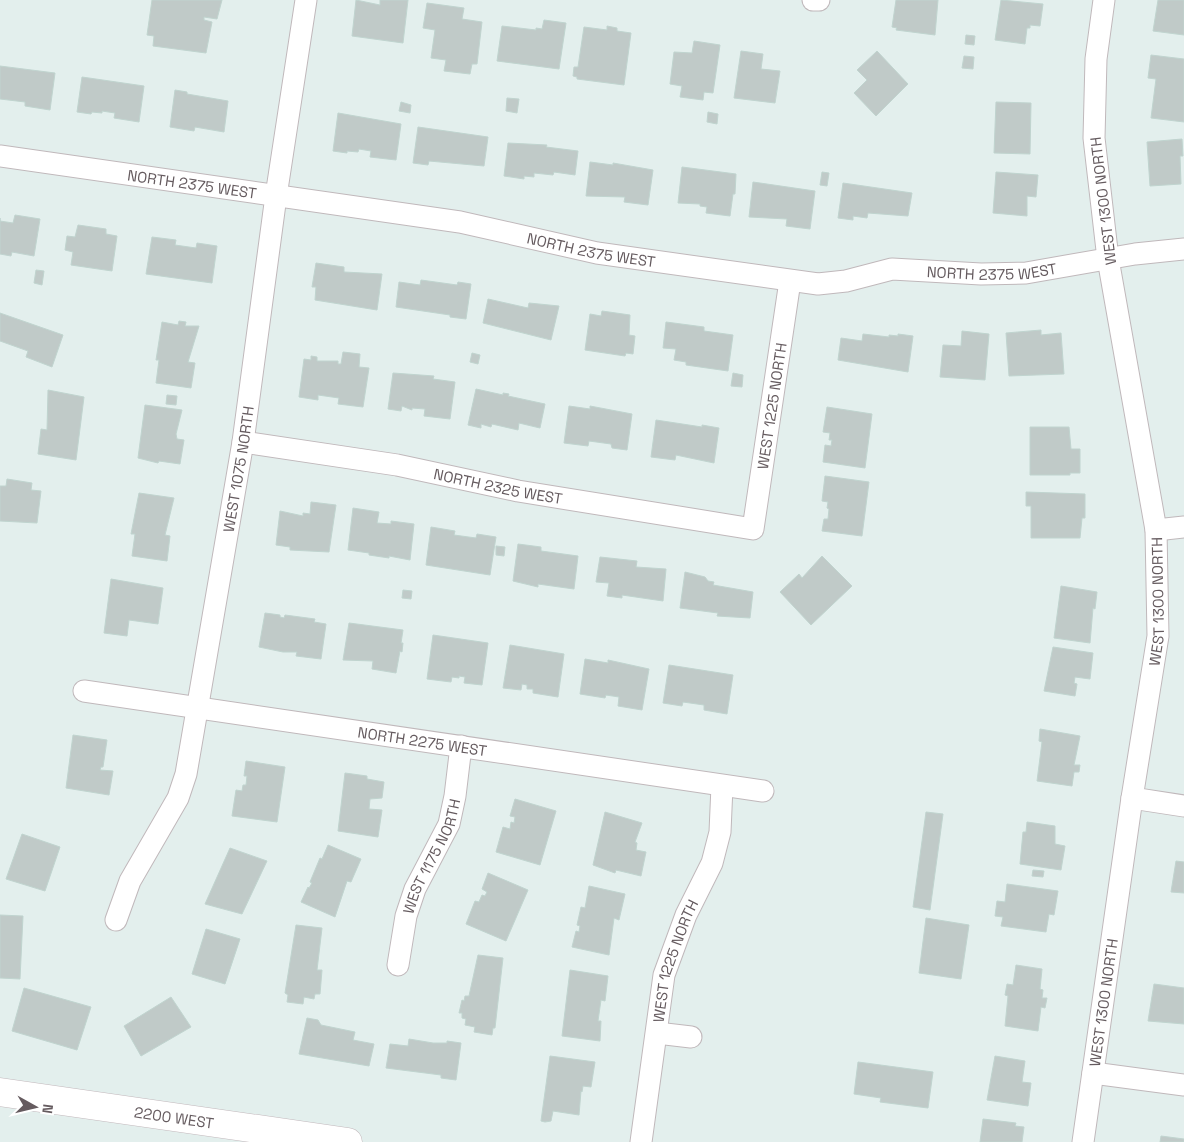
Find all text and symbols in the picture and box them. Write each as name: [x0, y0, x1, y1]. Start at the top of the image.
street label: WEST 1300 NORTH: [1086, 136, 1120, 266]
street label: NORTH 2375 WEST: [126, 165, 258, 202]
street label: NORTH 2375 WEST: [525, 228, 657, 271]
street label: NORTH 2375 WEST: [926, 258, 1058, 284]
street label: WEST 1225 NORTH: [753, 341, 790, 471]
street label: WEST 1075 NORTH: [218, 405, 257, 534]
street label: NORTH 2325 WEST: [432, 464, 564, 508]
street label: WEST 1300 NORTH: [1144, 537, 1167, 667]
street label: NORTH 2275 WEST: [357, 722, 488, 760]
street label: WEST 1175 NORTH: [398, 797, 464, 916]
street label: WEST 1225 NORTH: [648, 896, 702, 1023]
street label: WEST 1300 NORTH: [1084, 937, 1121, 1068]
north arrow: [10, 1082, 60, 1132]
street label: 2200 WEST: [133, 1102, 215, 1132]
text: N: [38, 1103, 57, 1115]

